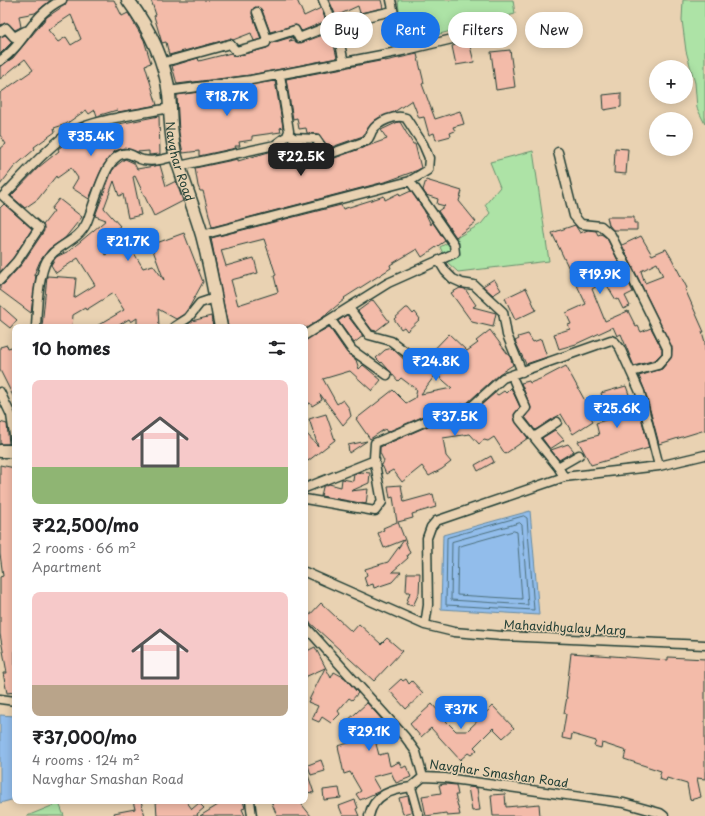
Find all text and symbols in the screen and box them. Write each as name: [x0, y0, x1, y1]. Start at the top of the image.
chip: Buy: [320, 12, 373, 48]
chip: Rent: [381, 12, 440, 48]
chip: Filters: [448, 12, 517, 48]
chip: New: [525, 12, 583, 48]
map controls: [649, 60, 693, 156]
button: +: [649, 60, 693, 104]
pin: ₹18.7K: [194, 83, 260, 117]
text: ₹18.7K: [205, 86, 249, 105]
button: −: [649, 112, 693, 156]
street label: Navghar Road: [162, 121, 199, 204]
pin: ₹35.4K: [58, 123, 124, 157]
text: ₹35.4K: [67, 126, 115, 145]
pin: ₹22.5K: [268, 143, 334, 177]
text: ₹22.5K: [277, 146, 325, 165]
pin: ₹21.7K: [95, 228, 161, 262]
text: ₹21.7K: [106, 231, 150, 250]
pin: ₹19.9K: [567, 261, 633, 295]
text: ₹19.9K: [579, 264, 621, 283]
text: 10 homes: [32, 335, 110, 361]
icon: filters: [266, 337, 288, 359]
pin: ₹24.8K: [403, 348, 469, 382]
text: ₹24.8K: [412, 351, 460, 370]
pin: ₹25.6K: [584, 395, 650, 429]
text: ₹25.6K: [593, 398, 641, 417]
pin: ₹37.5K: [422, 403, 488, 437]
icon: home: [124, 406, 196, 478]
text: ₹37.5K: [432, 406, 478, 425]
text: ₹22,500/mo: [32, 512, 139, 538]
text: 2 rooms · 66 m²: [32, 538, 136, 557]
text: Apartment: [32, 557, 101, 576]
street label: Mahavidhyalay Marg: [503, 615, 627, 639]
icon: home: [124, 618, 196, 690]
pin: ₹37K: [437, 696, 485, 730]
text: ₹37K: [444, 699, 478, 718]
pin: ₹29.1K: [336, 718, 402, 752]
text: ₹29.1K: [348, 721, 390, 740]
text: ₹37,000/mo: [32, 724, 137, 750]
text: 4 rooms · 124 m²: [32, 750, 140, 769]
street label: Navghar Smashan Road: [428, 754, 570, 792]
text: Navghar Smashan Road: [32, 769, 184, 788]

